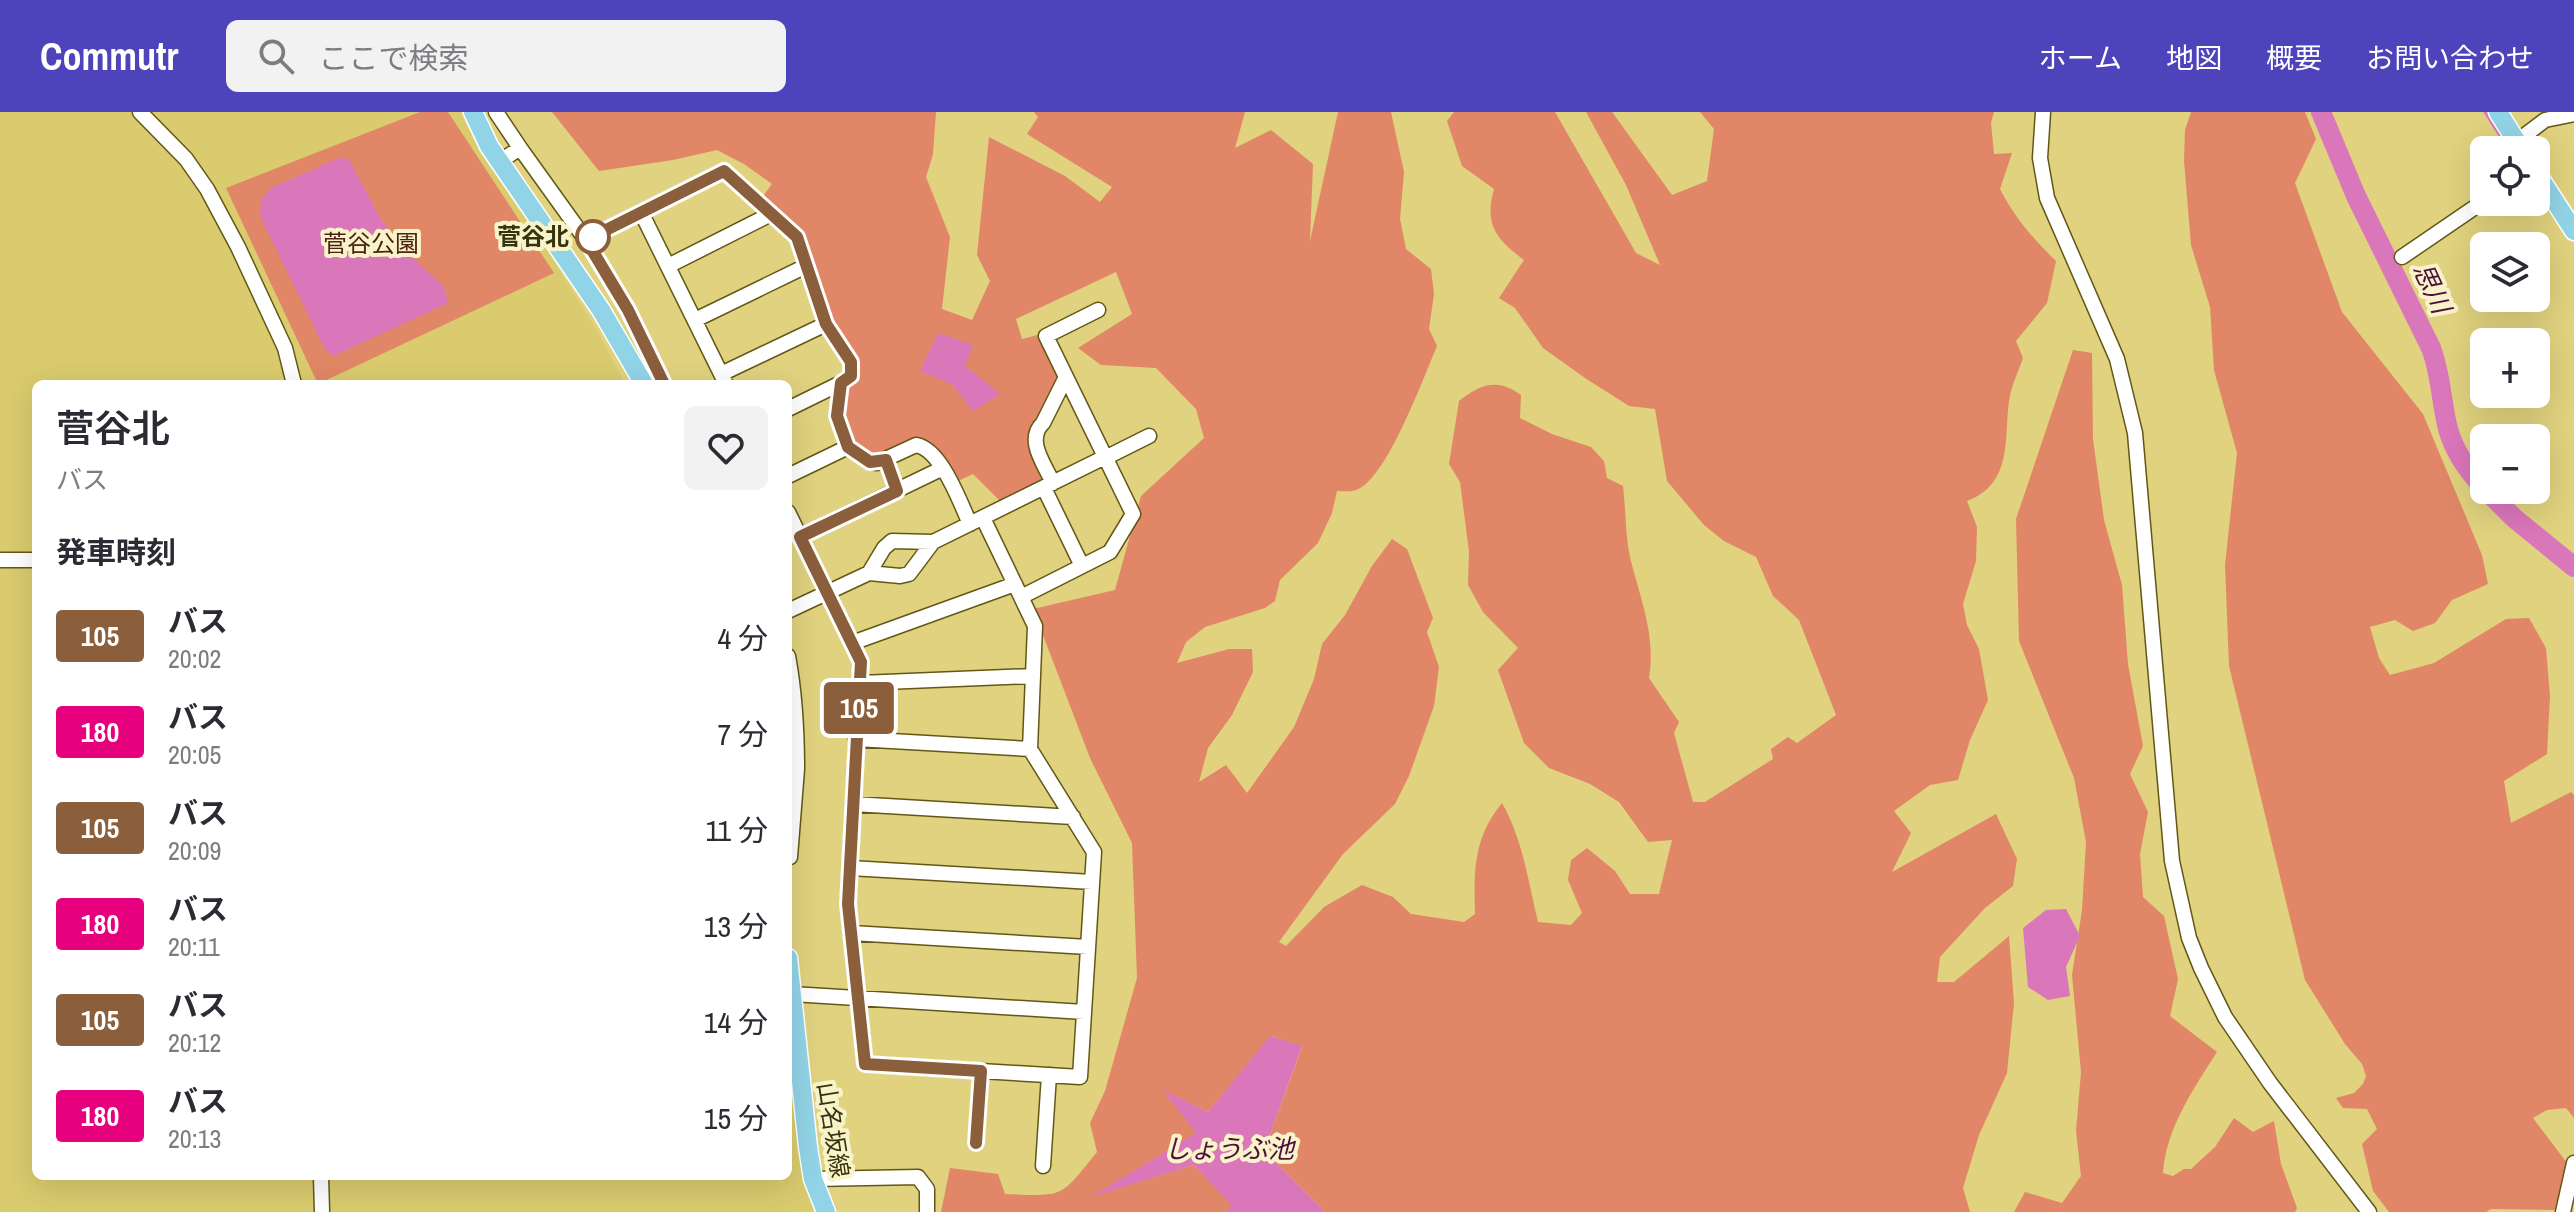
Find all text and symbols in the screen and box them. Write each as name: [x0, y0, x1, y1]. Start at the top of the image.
search box: [226, 20, 786, 92]
text: Commutr: [40, 31, 178, 82]
icon: search: [254, 34, 298, 78]
text: ここで検索: [318, 38, 468, 78]
text: ホーム: [2039, 39, 2122, 77]
text: 地図: [2166, 39, 2222, 77]
text: 概要: [2266, 39, 2322, 77]
text: お問い合わせ: [2366, 39, 2534, 77]
map controls: [2470, 136, 2550, 504]
button: locate: [2470, 136, 2550, 216]
place label: 菅谷北: [497, 220, 569, 252]
marker: 菅谷北: [576, 220, 610, 254]
park label: 菅谷公園: [323, 227, 419, 259]
button: layers: [2470, 232, 2550, 312]
water label: 思川: [2406, 257, 2461, 321]
button: +: [2470, 328, 2550, 408]
text: 菅谷北: [56, 403, 170, 454]
button: heart: [684, 406, 768, 490]
button: −: [2470, 424, 2550, 504]
text: バス: [56, 462, 108, 497]
text: 発車時刻: [56, 532, 176, 572]
text: バス: [168, 601, 228, 641]
text: 105: [81, 617, 119, 655]
text: 4 分: [717, 618, 768, 658]
text: 20:02: [168, 641, 221, 676]
line badge: 105: [813, 682, 905, 734]
text: 105: [840, 689, 878, 727]
text: バス: [168, 697, 228, 737]
text: 180: [81, 713, 119, 751]
text: 7 分: [717, 714, 768, 754]
text: 20:05: [168, 737, 221, 772]
text: バス: [168, 793, 228, 833]
text: 105: [81, 809, 119, 847]
text: 11 分: [706, 810, 768, 850]
text: 20:09: [168, 833, 221, 868]
text: バス: [168, 889, 228, 929]
text: 180: [81, 905, 119, 943]
text: 13 分: [704, 906, 768, 946]
text: 20:11: [168, 929, 220, 964]
text: バス: [168, 985, 228, 1025]
text: 105: [81, 1001, 119, 1039]
text: 14 分: [704, 1002, 768, 1042]
text: 20:12: [168, 1025, 221, 1060]
street label: 山名坂線: [811, 1080, 857, 1180]
text: バス: [168, 1081, 228, 1121]
text: 180: [81, 1097, 119, 1135]
text: 15 分: [704, 1098, 768, 1138]
text: 20:13: [168, 1121, 221, 1156]
water label: しょうぶ池: [1164, 1131, 1297, 1166]

